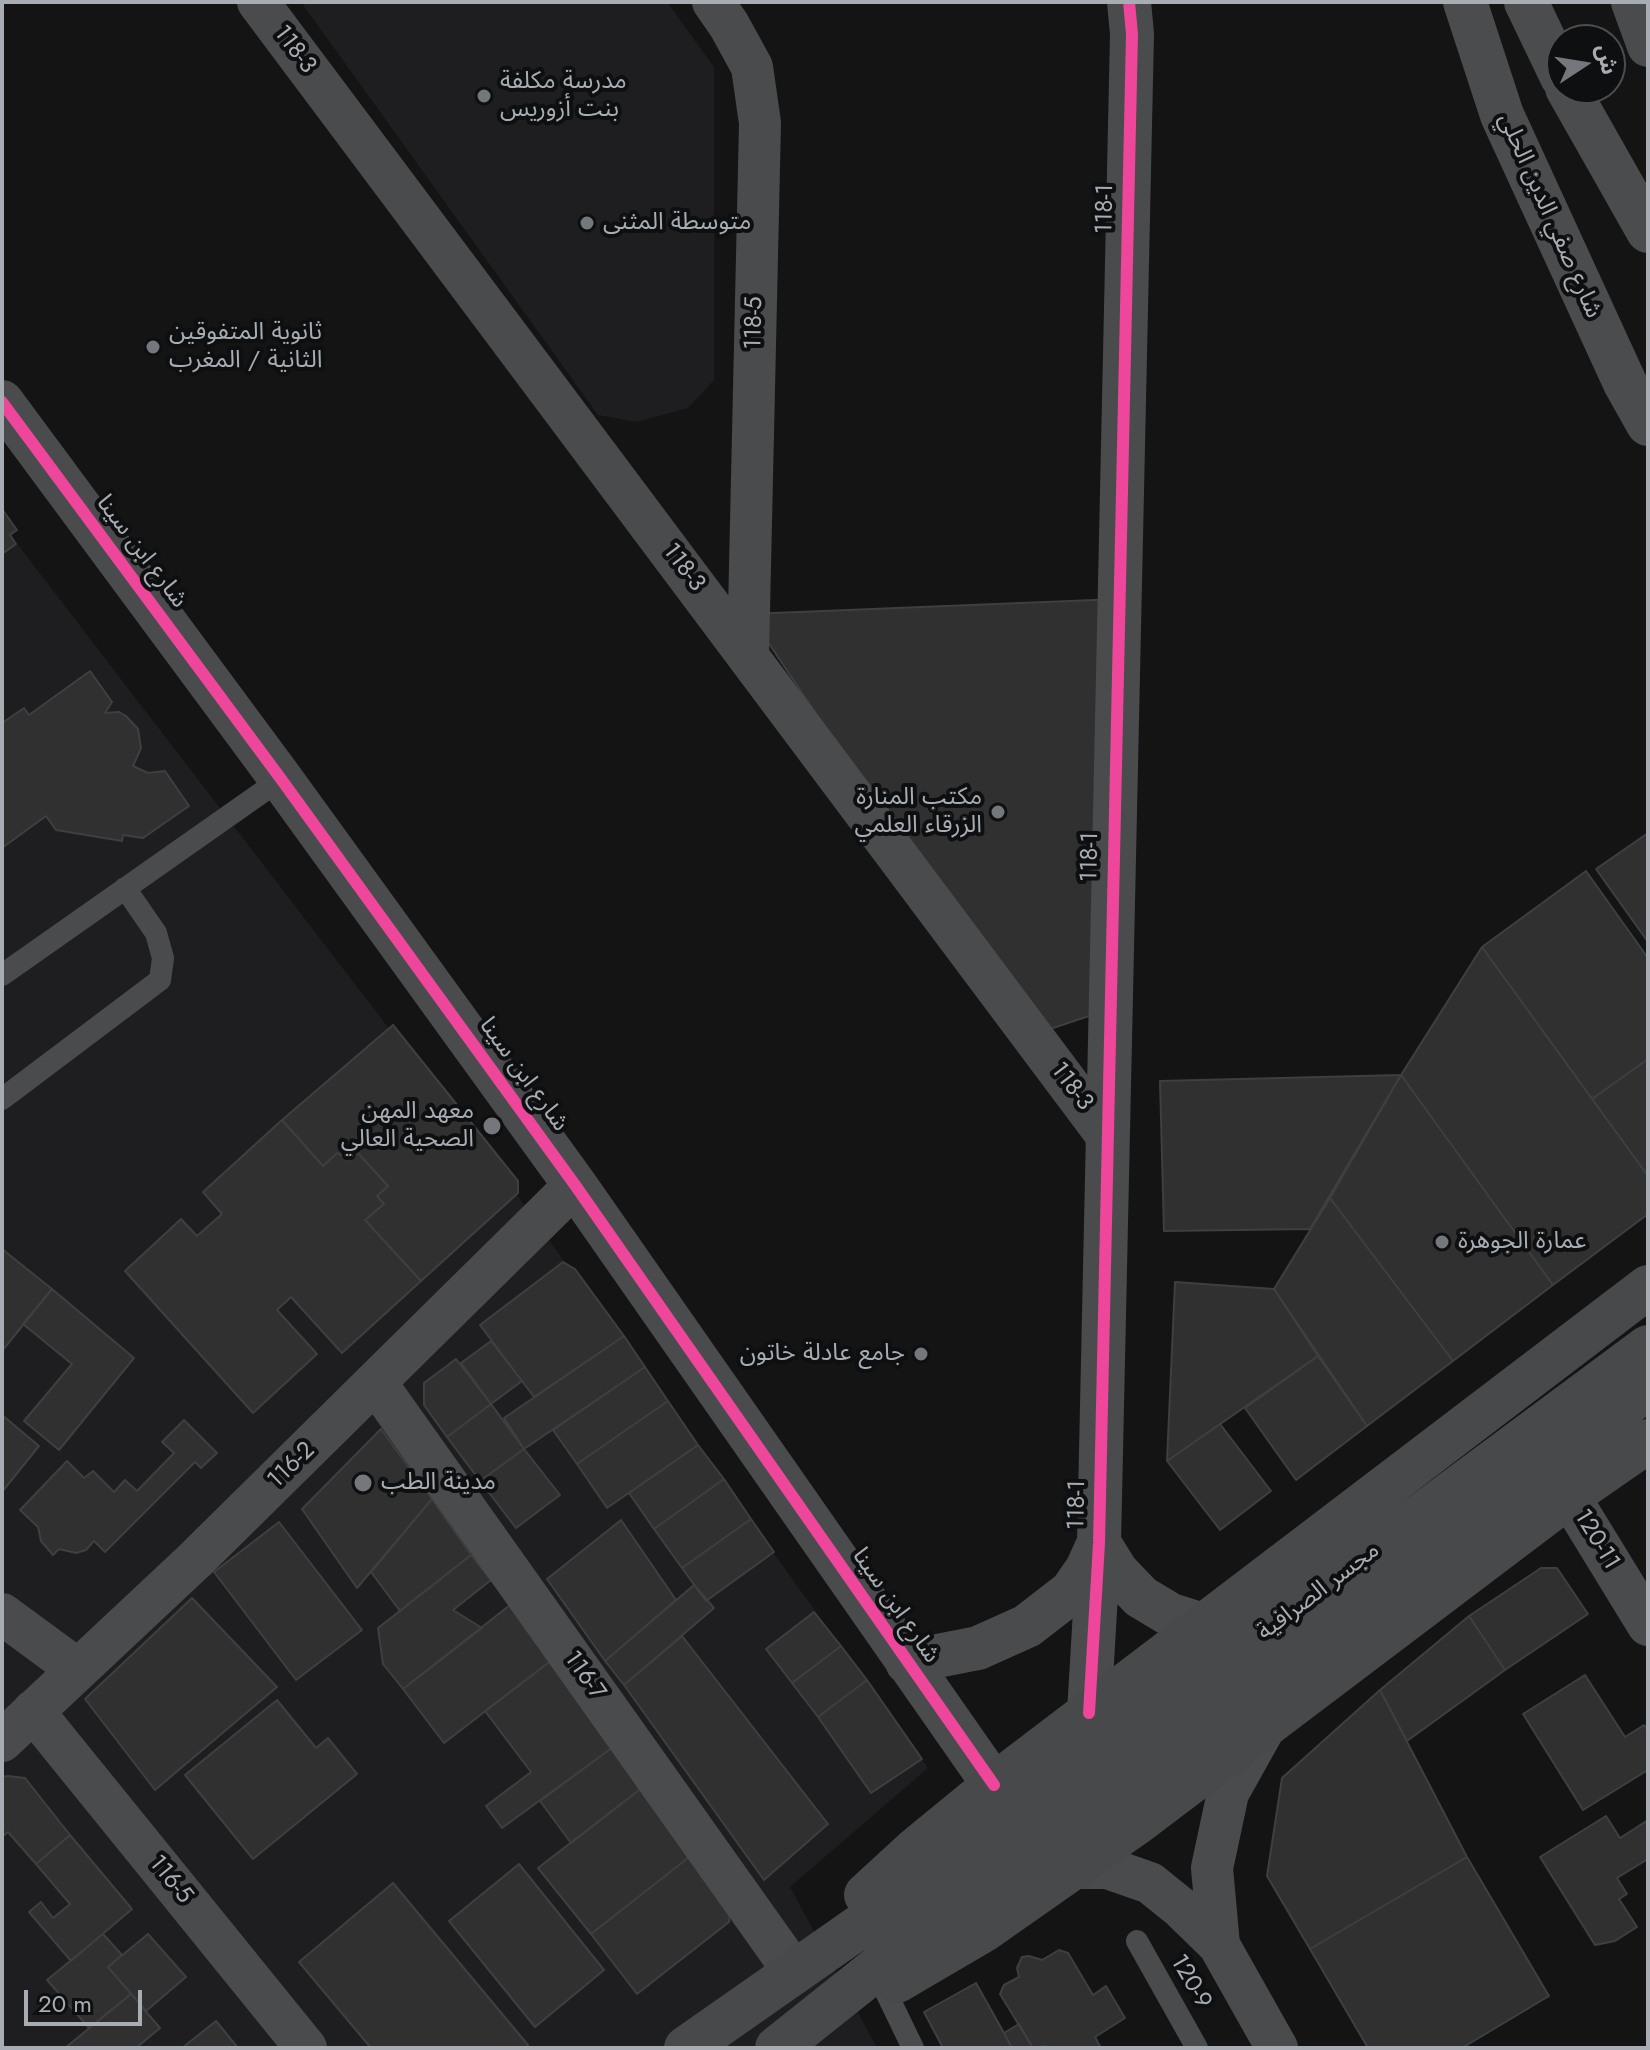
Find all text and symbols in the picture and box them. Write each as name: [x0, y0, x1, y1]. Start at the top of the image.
street label: 118-3: [267, 20, 321, 80]
north arrow: [1546, 24, 1626, 104]
text: ش: [1589, 41, 1626, 77]
place label: مدرسة مكلفة بنت أزوريس: [500, 68, 627, 124]
marker: مدرسة مكلفة بنت أزوريس: [475, 87, 493, 105]
street label: شارع صفي الدين الحلي: [1491, 109, 1607, 323]
street label: 118-1: [1091, 183, 1121, 235]
place label: متوسطة المثنى: [603, 209, 751, 237]
marker: متوسطة المثنى: [578, 214, 596, 232]
street label: 118-5: [740, 296, 770, 350]
place label: ثانوية المتفوقين الثانية / المغرب: [169, 319, 322, 375]
marker: ثانوية المتفوقين الثانية / المغرب: [144, 338, 162, 356]
street label: شارع ابن سينا: [89, 490, 193, 614]
street label: 118-3: [656, 538, 710, 598]
place label: مكتب المنارة الزرقاء العلمي: [854, 784, 982, 840]
marker: مكتب المنارة الزرقاء العلمي: [989, 803, 1007, 821]
street label: 118-1: [1076, 831, 1106, 883]
street label: شارع ابن سينا: [472, 1012, 574, 1138]
street label: 118-3: [1044, 1057, 1098, 1117]
place label: معهد المهن الصحية العالي: [341, 1098, 474, 1154]
marker: معهد المهن الصحية العالي: [481, 1115, 503, 1137]
place label: عمارة الجوهرة: [1458, 1228, 1586, 1256]
marker: عمارة الجوهرة: [1433, 1233, 1451, 1251]
place label: جامع عادلة خاتون: [740, 1340, 905, 1368]
marker: جامع عادلة خاتون: [912, 1345, 930, 1363]
street label: 116-2: [263, 1437, 321, 1495]
place label: مدينة الطب: [381, 1469, 496, 1497]
marker: مدينة الطب: [352, 1472, 374, 1494]
street label: 118-1: [1063, 1479, 1093, 1531]
street label: 120-11: [1567, 1505, 1625, 1575]
street label: مجسر الصرافية: [1252, 1537, 1386, 1647]
street label: شارع ابن سينا: [845, 1543, 945, 1669]
street label: 116-7: [557, 1646, 611, 1706]
street label: 116-5: [142, 1850, 198, 1910]
street label: 120-9: [1163, 1950, 1217, 2014]
scale bar: [28, 1974, 146, 2024]
text: 20 m: [38, 1986, 92, 2021]

